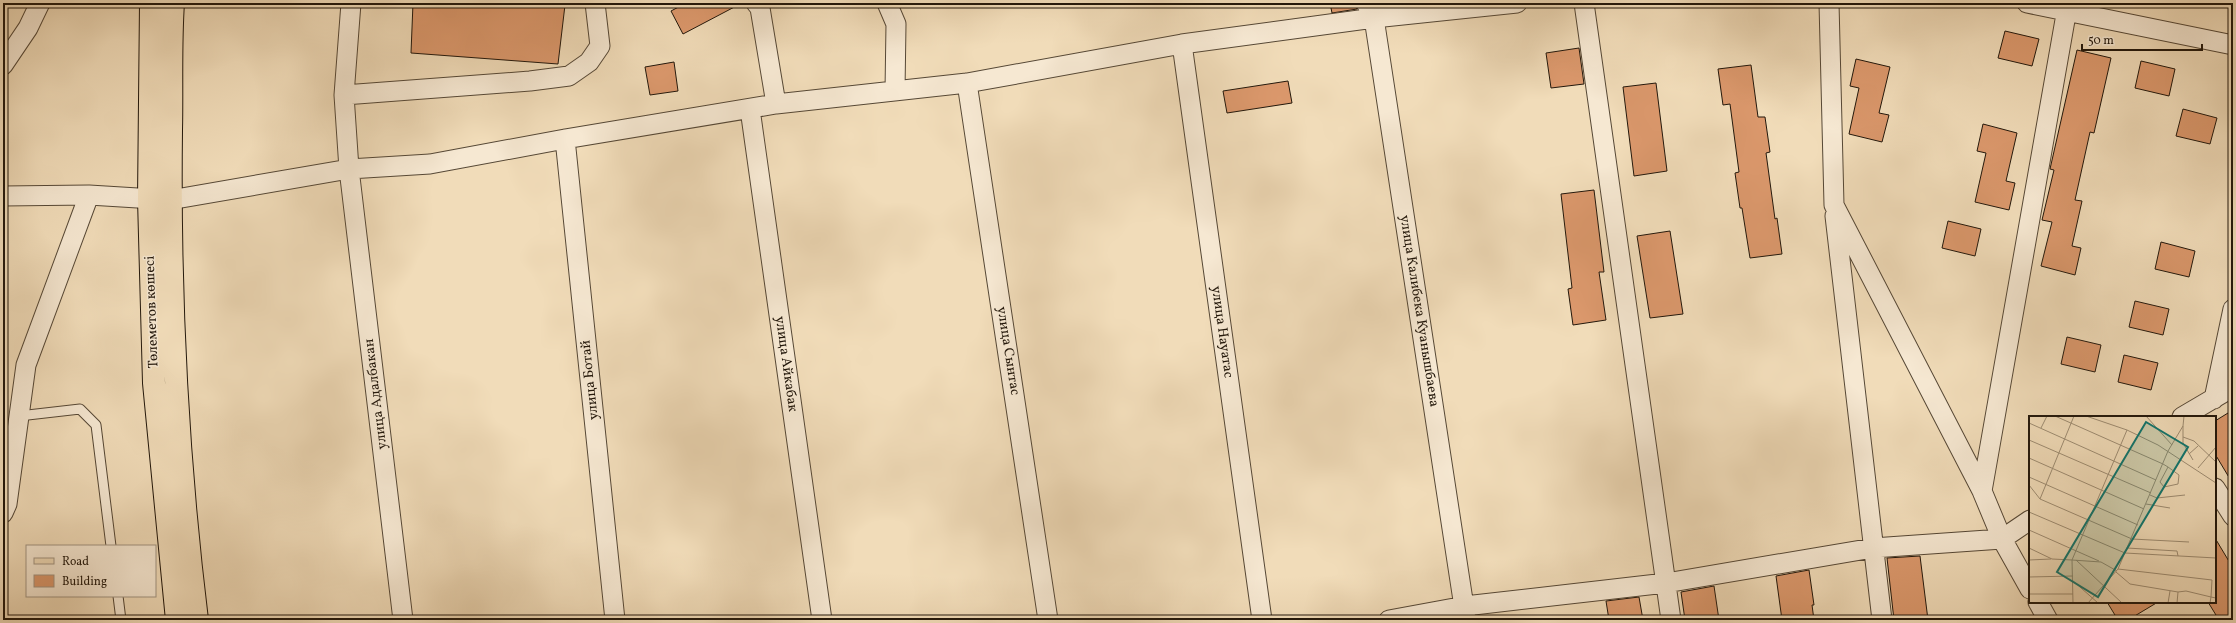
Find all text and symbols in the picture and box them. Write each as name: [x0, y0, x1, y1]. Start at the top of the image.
scale bar: [2082, 26, 2202, 52]
text: 50 m: [2088, 33, 2114, 49]
street label: улица Калибека Куанышбаева: [1394, 214, 1444, 408]
street label: Төлеметов көшесі: [141, 255, 163, 369]
street label: улица Науатас: [1206, 285, 1238, 379]
street label: улица Сынтас: [992, 305, 1024, 397]
street label: улица Айкабак: [770, 315, 802, 414]
street label: улица Адалбакан: [360, 337, 392, 450]
street label: улица Ботай: [576, 339, 604, 421]
inset map: [2029, 416, 2216, 603]
legend: [26, 545, 156, 597]
text: Road: [62, 554, 89, 570]
text: Building: [62, 574, 107, 590]

